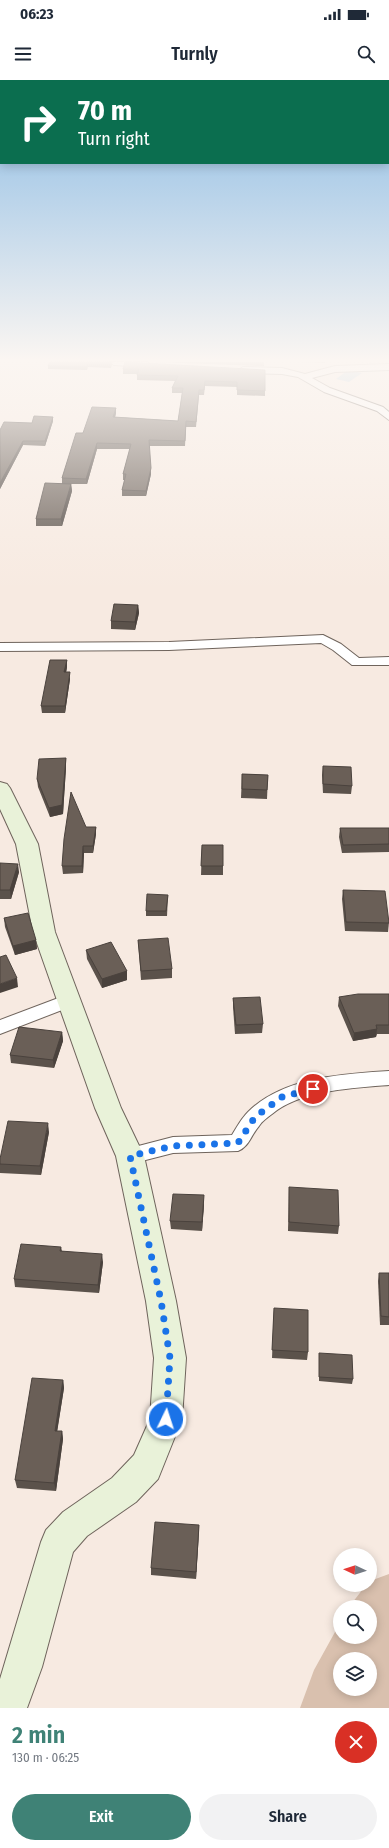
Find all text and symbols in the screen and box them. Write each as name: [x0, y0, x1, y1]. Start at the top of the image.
text: 06:23: [20, 5, 54, 23]
icon: menu: [12, 43, 34, 65]
text: Turnly: [171, 43, 218, 65]
icon: search: [355, 43, 377, 65]
text: 70 m: [78, 94, 132, 127]
icon: right: [12, 96, 64, 148]
text: Turn right: [78, 128, 150, 150]
pin: [296, 1072, 330, 1106]
icon: arrive: [302, 1078, 324, 1100]
position arrow: [145, 1398, 187, 1440]
north arrow: [333, 1548, 377, 1592]
map controls: [333, 1548, 377, 1696]
button: search: [333, 1600, 377, 1644]
button: layers: [333, 1652, 377, 1696]
text: 2 min: [12, 1721, 65, 1749]
button: close: [335, 1721, 377, 1763]
text: 130 m · 06:25: [12, 1750, 79, 1765]
button: Exit: [12, 1794, 191, 1840]
button: Share: [199, 1794, 377, 1840]

